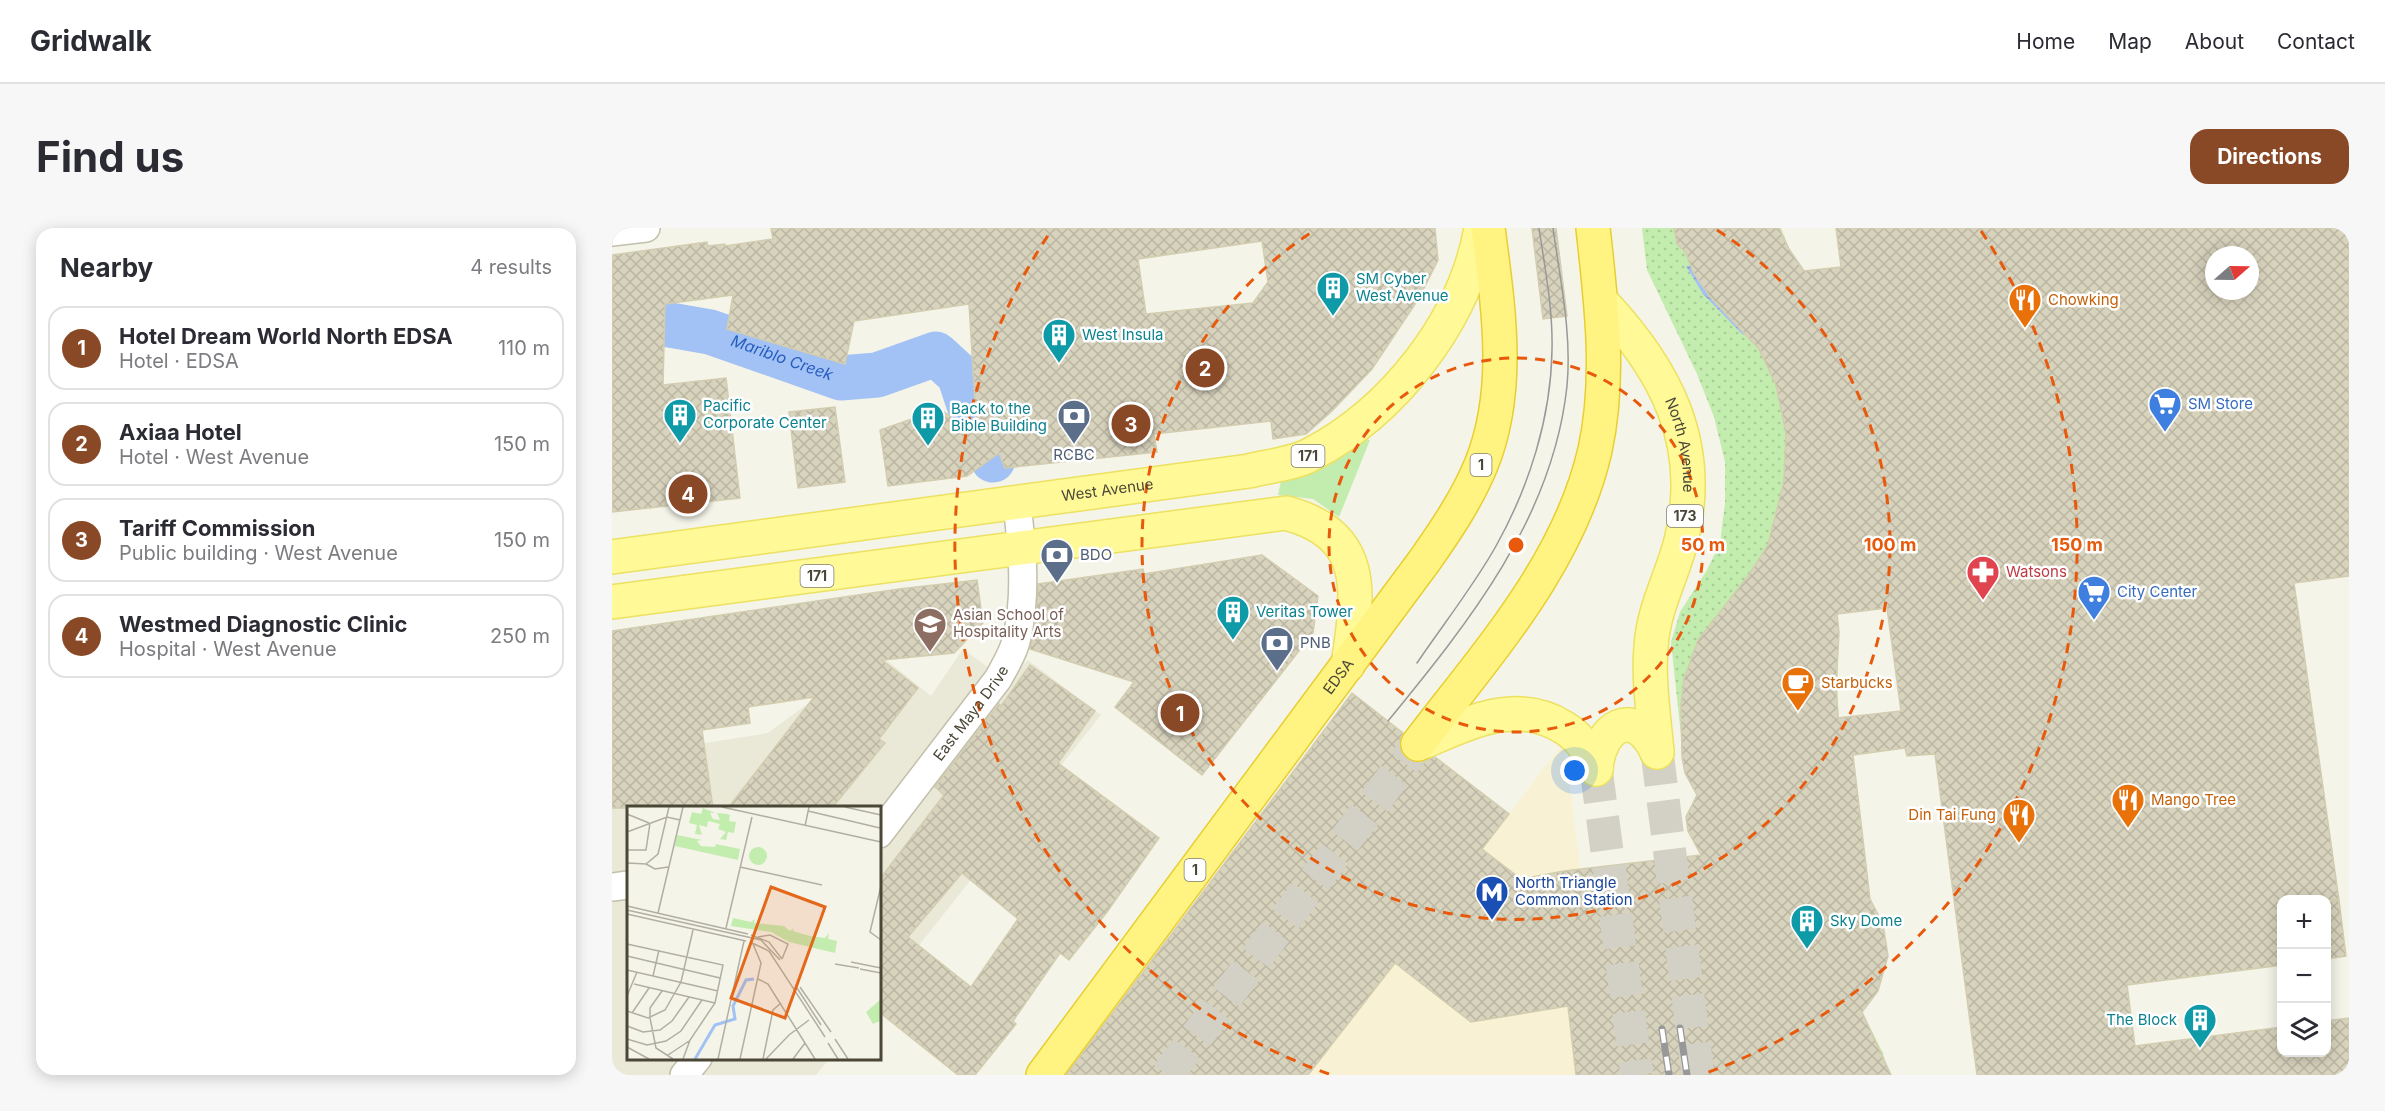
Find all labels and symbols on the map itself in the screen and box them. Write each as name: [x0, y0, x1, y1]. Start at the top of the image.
north arrow: [2205, 246, 2259, 300]
place label: SM Cyber West Avenue: [1356, 269, 1449, 305]
building icon: SM Cyber West Avenue: [1315, 270, 1351, 317]
restaurant icon: Chowking: [2007, 282, 2043, 329]
place label: Chowking: [2048, 290, 2119, 309]
building icon: West Insula: [1041, 317, 1077, 364]
place label: West Insula: [1082, 325, 1164, 344]
water label: Mariblo Creek: [728, 330, 836, 385]
pin: 2: [1186, 346, 1224, 390]
supermarket icon: SM Store: [2147, 386, 2183, 433]
place label: SM Store: [2188, 394, 2253, 413]
street label: North Avenue: [1661, 395, 1698, 493]
place label: Pacific Corporate Center: [703, 396, 827, 432]
building icon: Pacific Corporate Center: [662, 397, 698, 444]
bank icon: RCBC: [1056, 398, 1092, 445]
place label: Back to the Bible Building: [951, 399, 1047, 435]
building icon: Back to the Bible Building: [910, 400, 946, 447]
pin: 3: [1112, 402, 1150, 446]
place label: RCBC: [1053, 445, 1095, 464]
road number: 171: [1292, 445, 1324, 467]
road number: 1: [1470, 454, 1492, 476]
pin: 4: [668, 472, 708, 516]
street label: West Avenue: [1060, 474, 1155, 505]
road number: 173: [1667, 505, 1703, 527]
text: 50 m: [1681, 534, 1725, 555]
text: 100 m: [1864, 534, 1916, 555]
text: 150 m: [2051, 534, 2103, 555]
centre of rings: [1506, 535, 1526, 555]
bank icon: BDO: [1039, 537, 1075, 584]
place label: BDO: [1080, 545, 1112, 564]
pharmacy icon: Watsons: [1965, 554, 2001, 601]
place label: Watsons: [2006, 562, 2067, 581]
road number: 171: [800, 565, 834, 587]
supermarket icon: City Center: [2076, 574, 2112, 621]
place label: City Center: [2117, 582, 2198, 601]
building icon: Veritas Tower: [1215, 594, 1251, 641]
place label: Veritas Tower: [1256, 602, 1353, 621]
place label: Asian School of Hospitality Arts: [953, 605, 1064, 641]
school or university icon: Asian School of Hospitality Arts: [912, 606, 948, 653]
bank icon: PNB: [1259, 625, 1295, 672]
place label: PNB: [1300, 633, 1331, 652]
street label: EDSA: [1319, 655, 1358, 698]
street label: East Maya Drive: [929, 662, 1013, 764]
cafe icon: Starbucks: [1780, 665, 1816, 712]
place label: Starbucks: [1821, 673, 1893, 692]
pin: 1: [1160, 690, 1200, 736]
your location: [1560, 756, 1589, 785]
restaurant icon: Mango Tree: [2110, 782, 2146, 829]
place label: Mango Tree: [2151, 790, 2236, 809]
restaurant icon: Din Tai Fung: [2001, 797, 2037, 844]
place label: Din Tai Fung: [1908, 805, 1996, 824]
inset map: [627, 806, 880, 1060]
road number: 1: [1184, 859, 1206, 881]
place label: North Triangle Common Station: [1515, 873, 1633, 909]
metro station icon: North Triangle Common Station: [1474, 874, 1510, 921]
building icon: Sky Dome: [1789, 903, 1825, 950]
place label: Sky Dome: [1830, 911, 1902, 930]
building icon: The Block: [2182, 1002, 2218, 1049]
place label: The Block: [2106, 1010, 2178, 1029]

